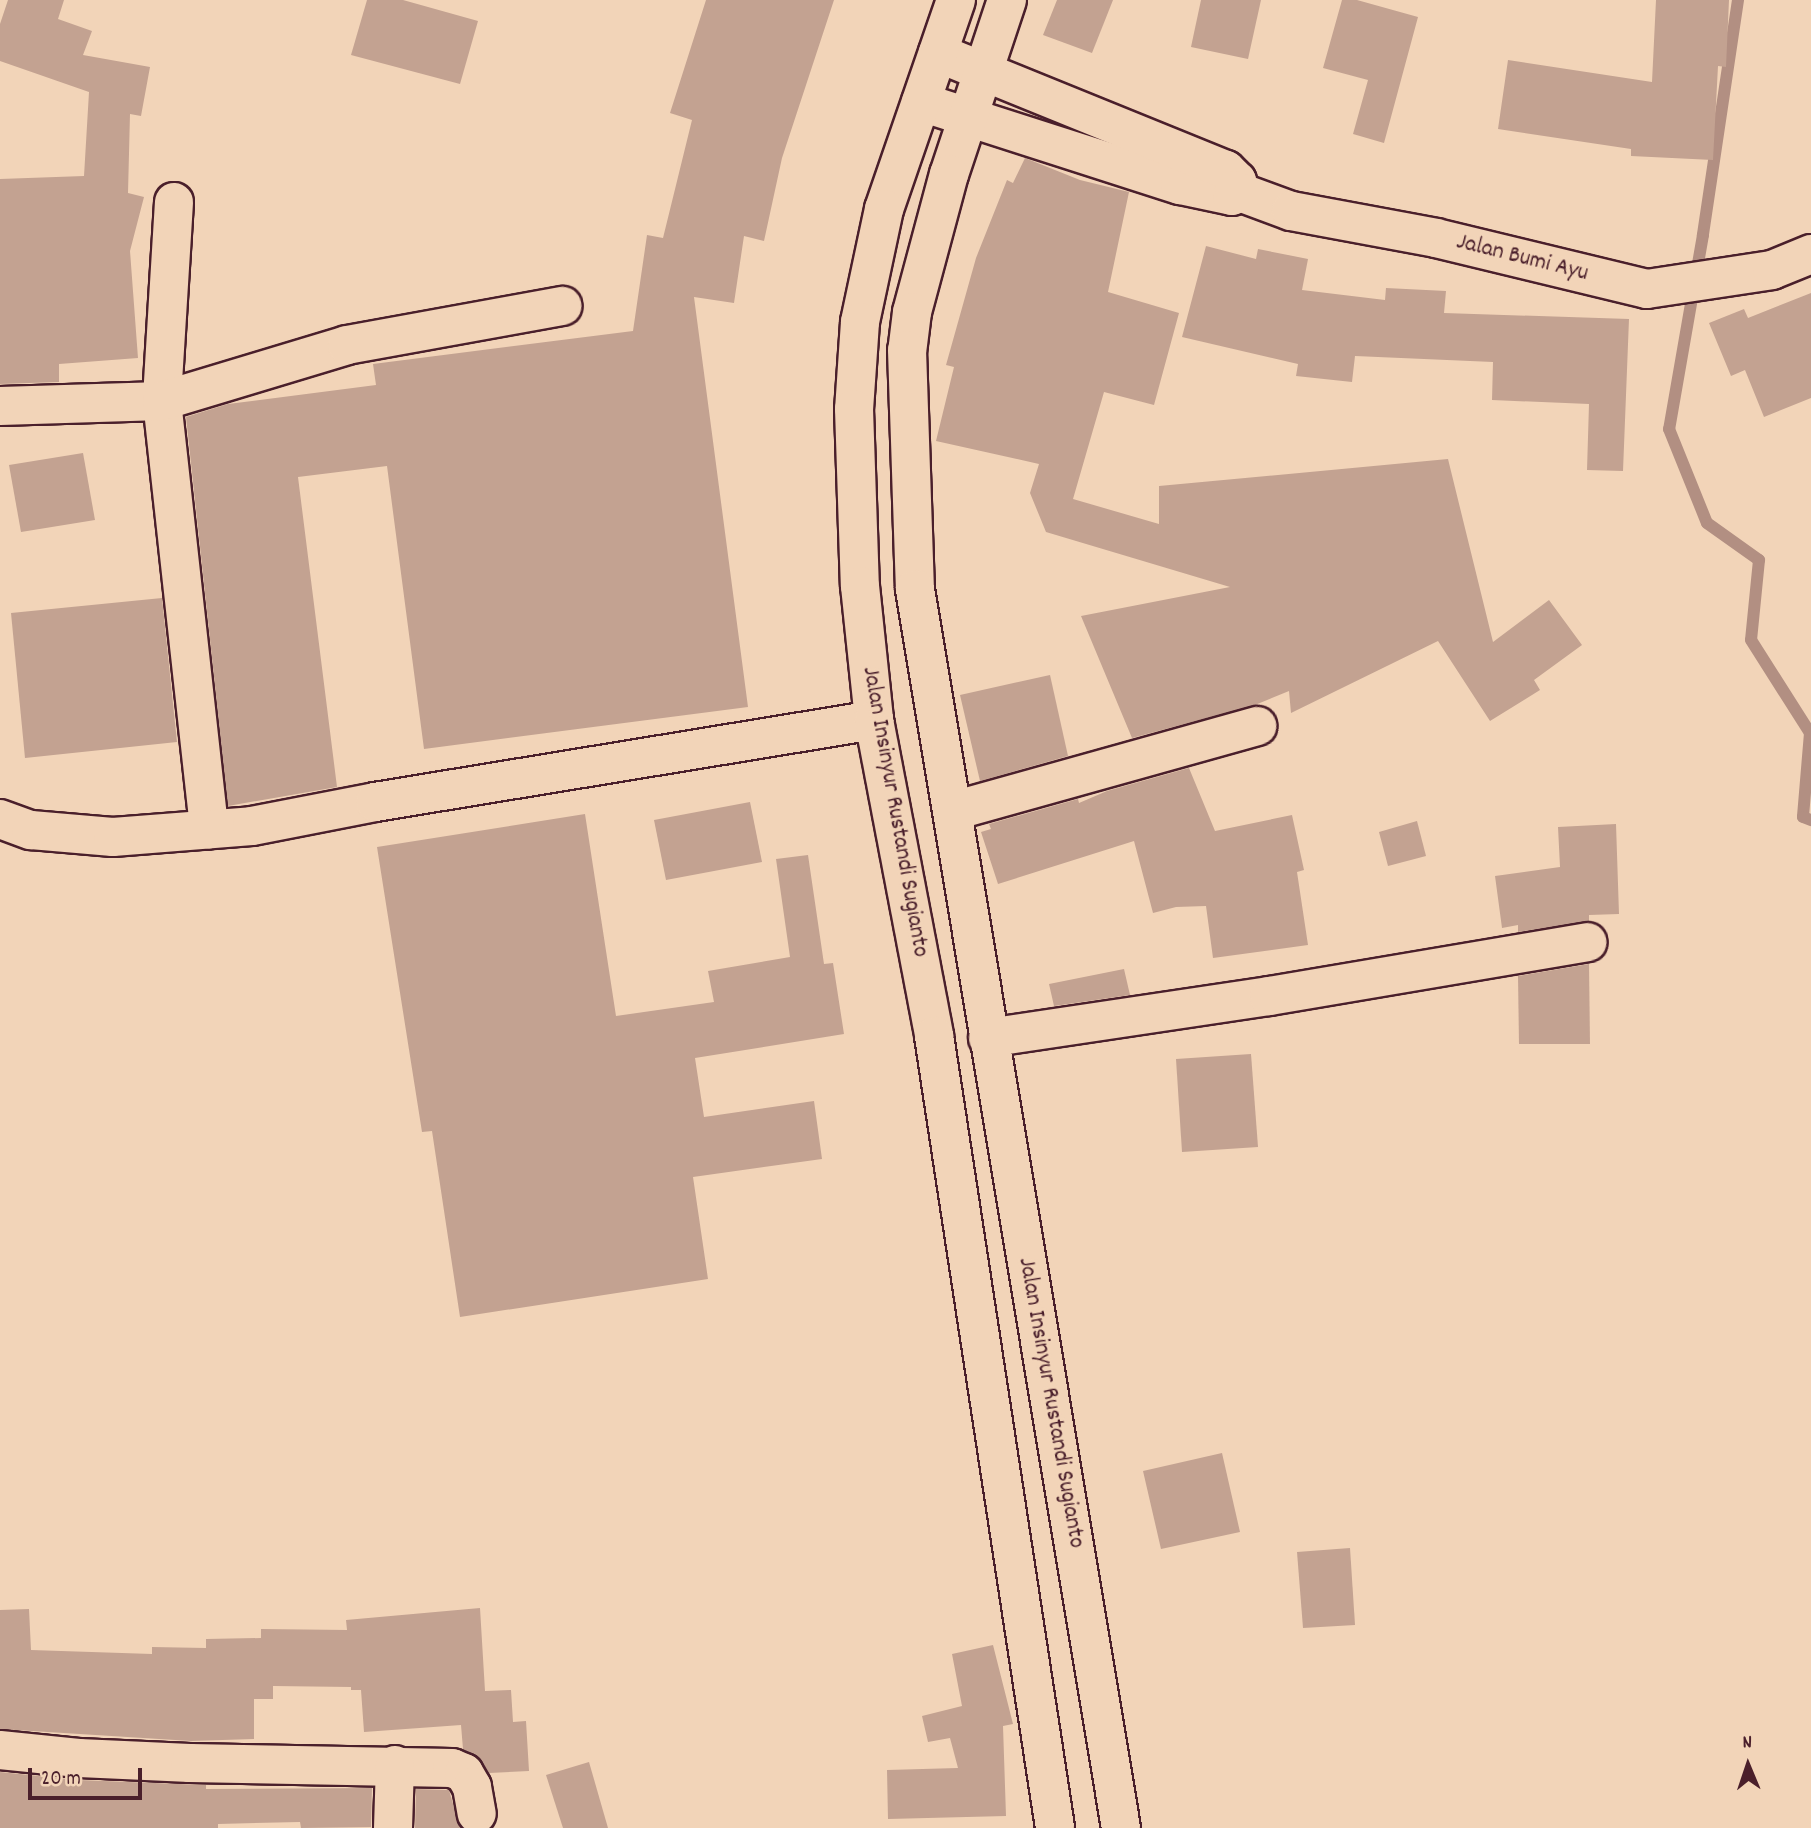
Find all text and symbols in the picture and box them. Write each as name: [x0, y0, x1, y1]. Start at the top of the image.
street label: Jalan Bumi Ayu: [1453, 229, 1591, 289]
street label: Jalan Insinyur Rustandi Sugianto: [854, 665, 934, 959]
street label: Jalan Insinyur Rustandi Sugianto: [1010, 1256, 1090, 1550]
north arrow: [1713, 1730, 1783, 1800]
text: N: [1742, 1730, 1752, 1757]
scale bar: [32, 1755, 145, 1799]
text: 20 m: [41, 1765, 81, 1795]

